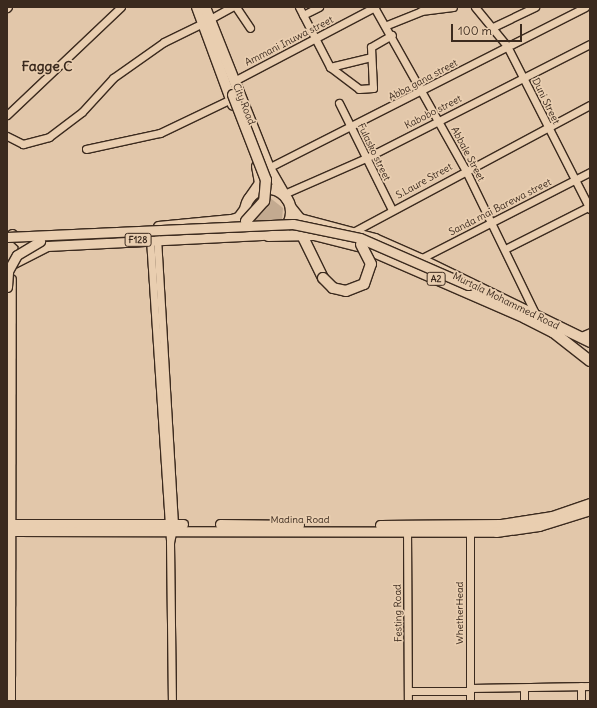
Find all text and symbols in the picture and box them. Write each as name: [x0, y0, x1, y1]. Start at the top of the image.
street label: Ammani Inuwa street: [243, 13, 335, 69]
scale bar: [453, 16, 524, 42]
text: 100 m: [458, 23, 492, 38]
street label: Abba gana street: [386, 57, 460, 103]
district label: Fagge C: [22, 58, 72, 74]
street label: Duni Street: [530, 76, 562, 126]
street label: City Road: [230, 81, 258, 127]
street label: Kabobo street: [403, 93, 463, 131]
street label: Fulasko street: [355, 121, 393, 183]
street label: Abbale Street: [449, 125, 487, 183]
street label: S.Laure Street: [394, 161, 454, 201]
street label: Sanda mai Barewa street: [447, 176, 553, 238]
road number: F128: [124, 233, 152, 247]
street label: Murtala Mohammed Road: [451, 270, 561, 332]
road number: A2: [426, 272, 446, 286]
street label: Madina Road: [270, 514, 330, 526]
street label: WhetherHead: [454, 582, 466, 644]
street label: Festing Road: [391, 584, 405, 642]

